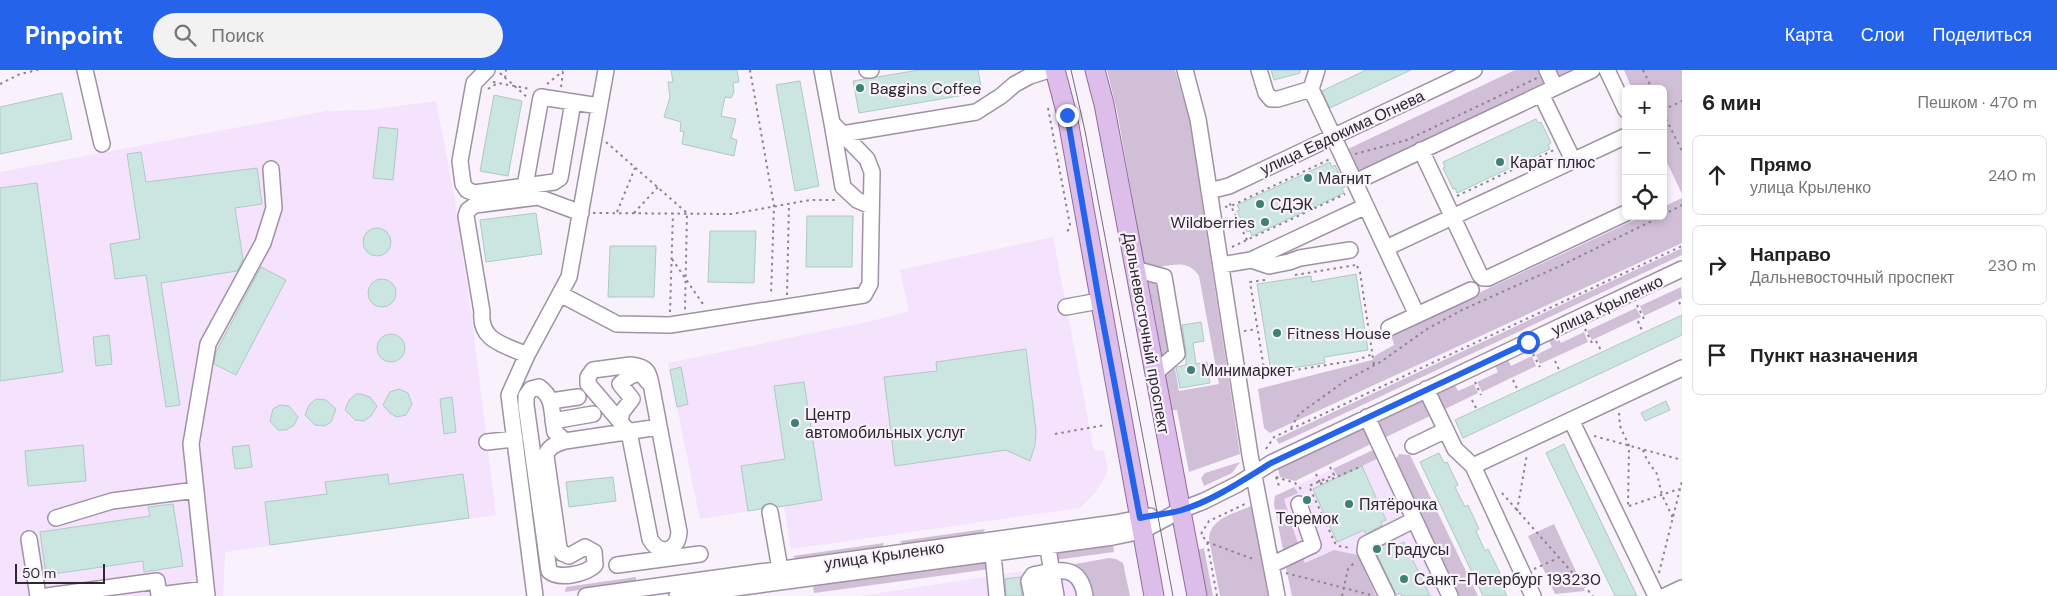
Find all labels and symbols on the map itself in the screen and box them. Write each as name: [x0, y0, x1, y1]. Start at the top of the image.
place label: Baggins Coffee: [870, 78, 981, 99]
marker: Baggins Coffee: [854, 82, 866, 94]
street label: улица Евдокима Огнева: [1257, 85, 1428, 180]
route end: [1056, 104, 1079, 127]
place label: Карат плюс: [1510, 152, 1595, 173]
marker: Карат плюс: [1494, 156, 1506, 168]
place label: Магнит: [1318, 168, 1372, 189]
marker: Магнит: [1302, 172, 1314, 184]
place label: СДЭК: [1270, 194, 1314, 215]
marker: СДЭК: [1254, 198, 1266, 210]
place label: Wildberries: [1170, 212, 1255, 233]
marker: Wildberries: [1259, 216, 1271, 228]
street label: Дальневосточный проспект: [1118, 231, 1175, 436]
street label: улица Крыленко: [1548, 270, 1667, 341]
place label: Fitness House: [1287, 323, 1391, 344]
marker: Fitness House: [1271, 327, 1283, 339]
route start: [1517, 331, 1540, 354]
place label: Минимаркет: [1201, 360, 1293, 381]
marker: Минимаркет: [1185, 364, 1197, 376]
place label: Центр автомобильных услуг: [805, 404, 966, 443]
marker: Центр автомобильных услуг: [789, 417, 801, 429]
marker: Теремок: [1301, 494, 1313, 506]
place label: Пятёрочка: [1359, 494, 1438, 515]
marker: Пятёрочка: [1343, 498, 1355, 510]
place label: Теремок: [1276, 508, 1339, 529]
street label: улица Крыленко: [823, 537, 946, 574]
place label: Градусы: [1387, 539, 1449, 560]
marker: Градусы: [1371, 543, 1383, 555]
scale bar: [15, 561, 105, 584]
place label: Санкт-Петербург 193230: [1414, 569, 1601, 590]
marker: Санкт-Петербург 193230: [1398, 573, 1410, 585]

